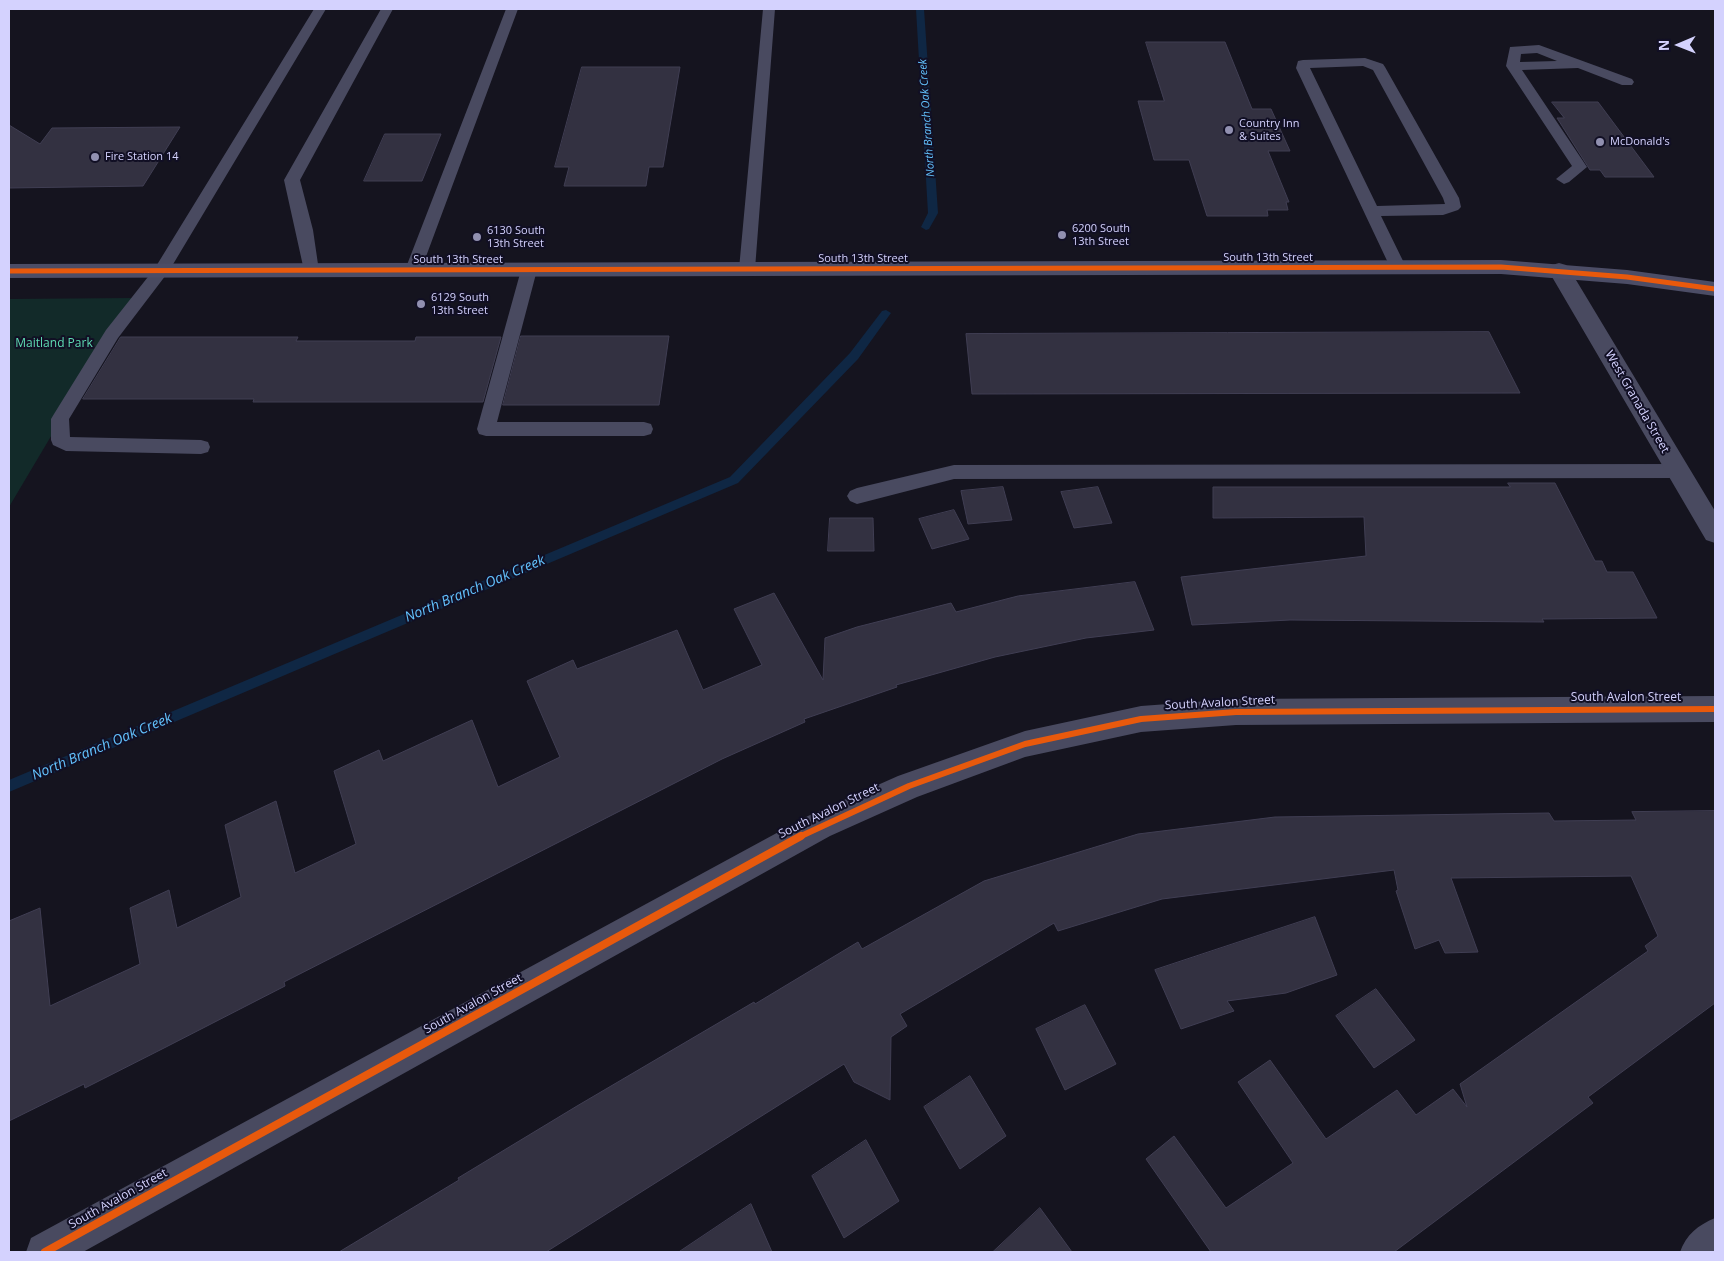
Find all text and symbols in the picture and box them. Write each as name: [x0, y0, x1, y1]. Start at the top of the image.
north arrow: [1654, 20, 1704, 70]
text: N: [1654, 39, 1673, 51]
water label: North Branch Oak Creek: [916, 59, 938, 177]
place label: Country Inn & Suites: [1239, 117, 1299, 143]
marker: Country Inn & Suites: [1223, 124, 1235, 136]
place label: McDonald's: [1610, 135, 1670, 149]
marker: McDonald's: [1594, 136, 1606, 148]
place label: Fire Station 14: [105, 150, 179, 164]
marker: Fire Station 14: [89, 151, 101, 163]
place label: 6200 South 13th Street: [1072, 222, 1130, 248]
place label: 6130 South 13th Street: [487, 224, 545, 250]
marker: 6200 South 13th Street: [1056, 229, 1068, 241]
marker: 6130 South 13th Street: [471, 231, 483, 243]
street label: South 13th Street: [1223, 251, 1313, 265]
street label: South 13th Street: [818, 252, 908, 266]
street label: South 13th Street: [413, 253, 503, 267]
place label: 6129 South 13th Street: [431, 291, 489, 317]
marker: 6129 South 13th Street: [415, 298, 427, 310]
park label: Maitland Park: [15, 337, 93, 351]
street label: West Granada Street: [1602, 348, 1672, 456]
water label: North Branch Oak Creek: [402, 552, 548, 626]
street label: South Avalon Street: [1571, 691, 1681, 705]
street label: South Avalon Street: [1164, 693, 1276, 713]
water label: North Branch Oak Creek: [29, 710, 175, 784]
street label: South Avalon Street: [776, 780, 882, 842]
street label: South Avalon Street: [421, 971, 525, 1037]
street label: South Avalon Street: [66, 1166, 170, 1232]

